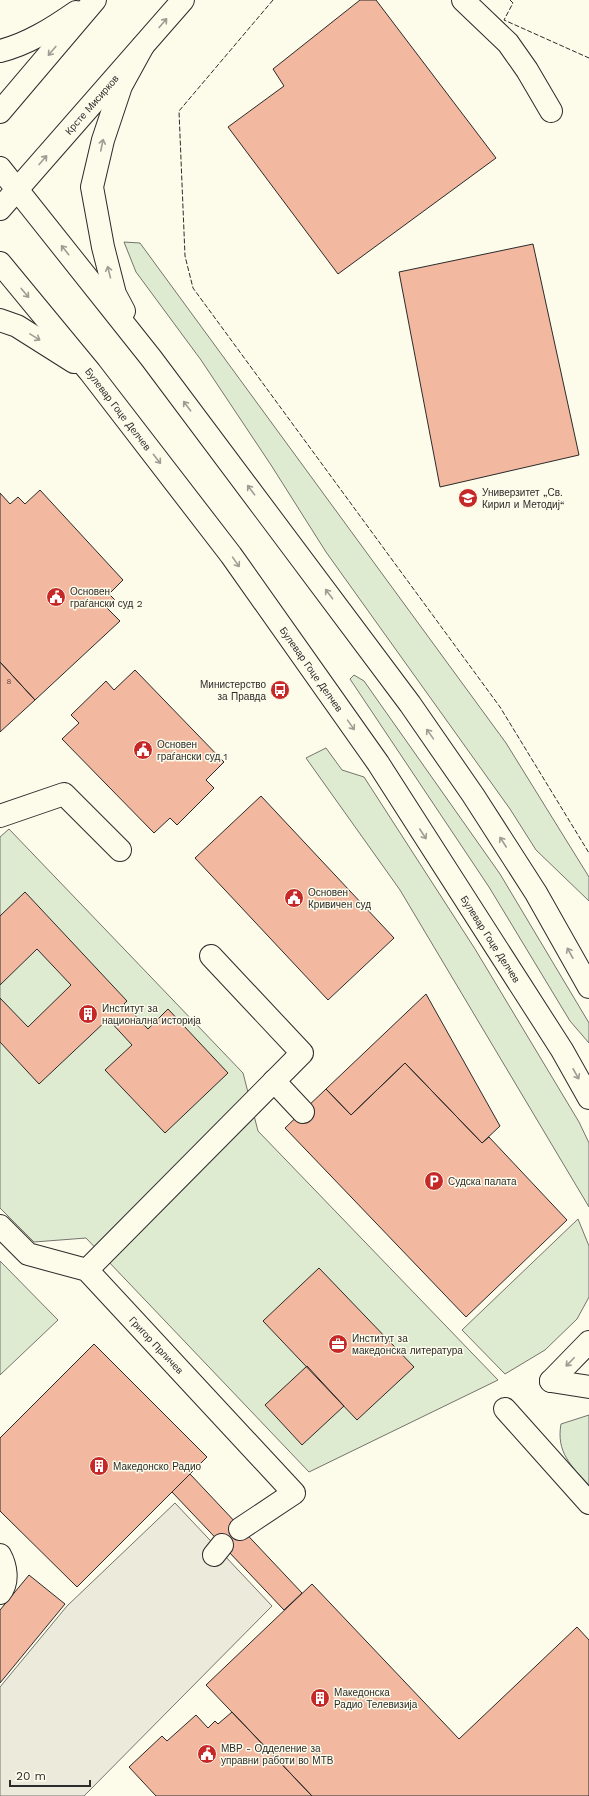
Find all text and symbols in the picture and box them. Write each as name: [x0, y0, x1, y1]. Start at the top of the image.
one-way arrow: [159, 18, 168, 28]
one-way arrow: [47, 46, 56, 56]
street label: Крсте Мисирков: [63, 73, 121, 137]
one-way arrow: [98, 139, 106, 152]
one-way arrow: [38, 155, 47, 165]
one-way arrow: [61, 244, 70, 255]
one-way arrow: [105, 266, 113, 279]
one-way arrow: [20, 287, 29, 298]
one-way arrow: [29, 334, 41, 342]
street label: Булевар Гоце Делчев: [83, 366, 153, 453]
one-way arrow: [183, 401, 192, 412]
one-way arrow: [153, 453, 161, 464]
one-way arrow: [246, 485, 255, 496]
school or university icon: Универзитет „Св. Кирил и Методиј“: [457, 487, 479, 509]
place label: Универзитет „Св. Кирил и Методиј“: [482, 487, 564, 510]
one-way arrow: [232, 556, 240, 567]
public building icon: Основен граѓански суд 2: [45, 586, 67, 608]
place label: Основен граѓански суд 2: [70, 586, 143, 609]
one-way arrow: [325, 589, 333, 600]
street label: Булевар Гоце Делчев: [278, 625, 345, 714]
house number: 8: [7, 677, 12, 686]
place label: Министерство за Правда: [200, 679, 266, 702]
bus stop icon: Министерство за Правда: [269, 679, 291, 701]
one-way arrow: [347, 720, 355, 731]
one-way arrow: [426, 729, 434, 740]
public building icon: Основен граѓански суд 1: [132, 739, 154, 761]
place label: Основен граѓански суд 1: [157, 739, 228, 762]
one-way arrow: [420, 828, 428, 840]
one-way arrow: [499, 837, 507, 848]
public building icon: Основен Кривичен суд: [283, 887, 305, 909]
place label: Основен Кривичен суд: [308, 887, 371, 910]
street label: Булевар Гоце Делчев: [458, 894, 522, 985]
one-way arrow: [565, 947, 573, 959]
building icon: Институт за национална историја: [77, 1003, 99, 1025]
place label: Институт за национална историја: [102, 1003, 201, 1026]
one-way arrow: [572, 1068, 580, 1080]
parking icon: Судска палата: [423, 1170, 445, 1192]
place label: Судска палата: [448, 1176, 517, 1187]
street label: Григор Прличев: [127, 1314, 185, 1376]
office icon: Институт за македонска литература: [327, 1333, 349, 1355]
place label: Институт за македонска литература: [352, 1333, 463, 1356]
one-way arrow: [565, 1357, 575, 1367]
building icon: Македонско Радио: [88, 1455, 110, 1477]
place label: Македонско Радио: [113, 1461, 202, 1472]
building icon: Македонска Радио Телевизија: [309, 1687, 331, 1709]
place label: Македонска Радио Телевизија: [334, 1687, 418, 1710]
public building icon: МВР - Одделение за управни работи во МТВ: [196, 1743, 218, 1765]
place label: МВР - Одделение за управни работи во МТВ: [221, 1743, 334, 1766]
scale bar: [10, 1762, 90, 1788]
text: 20 m: [16, 1769, 46, 1783]

